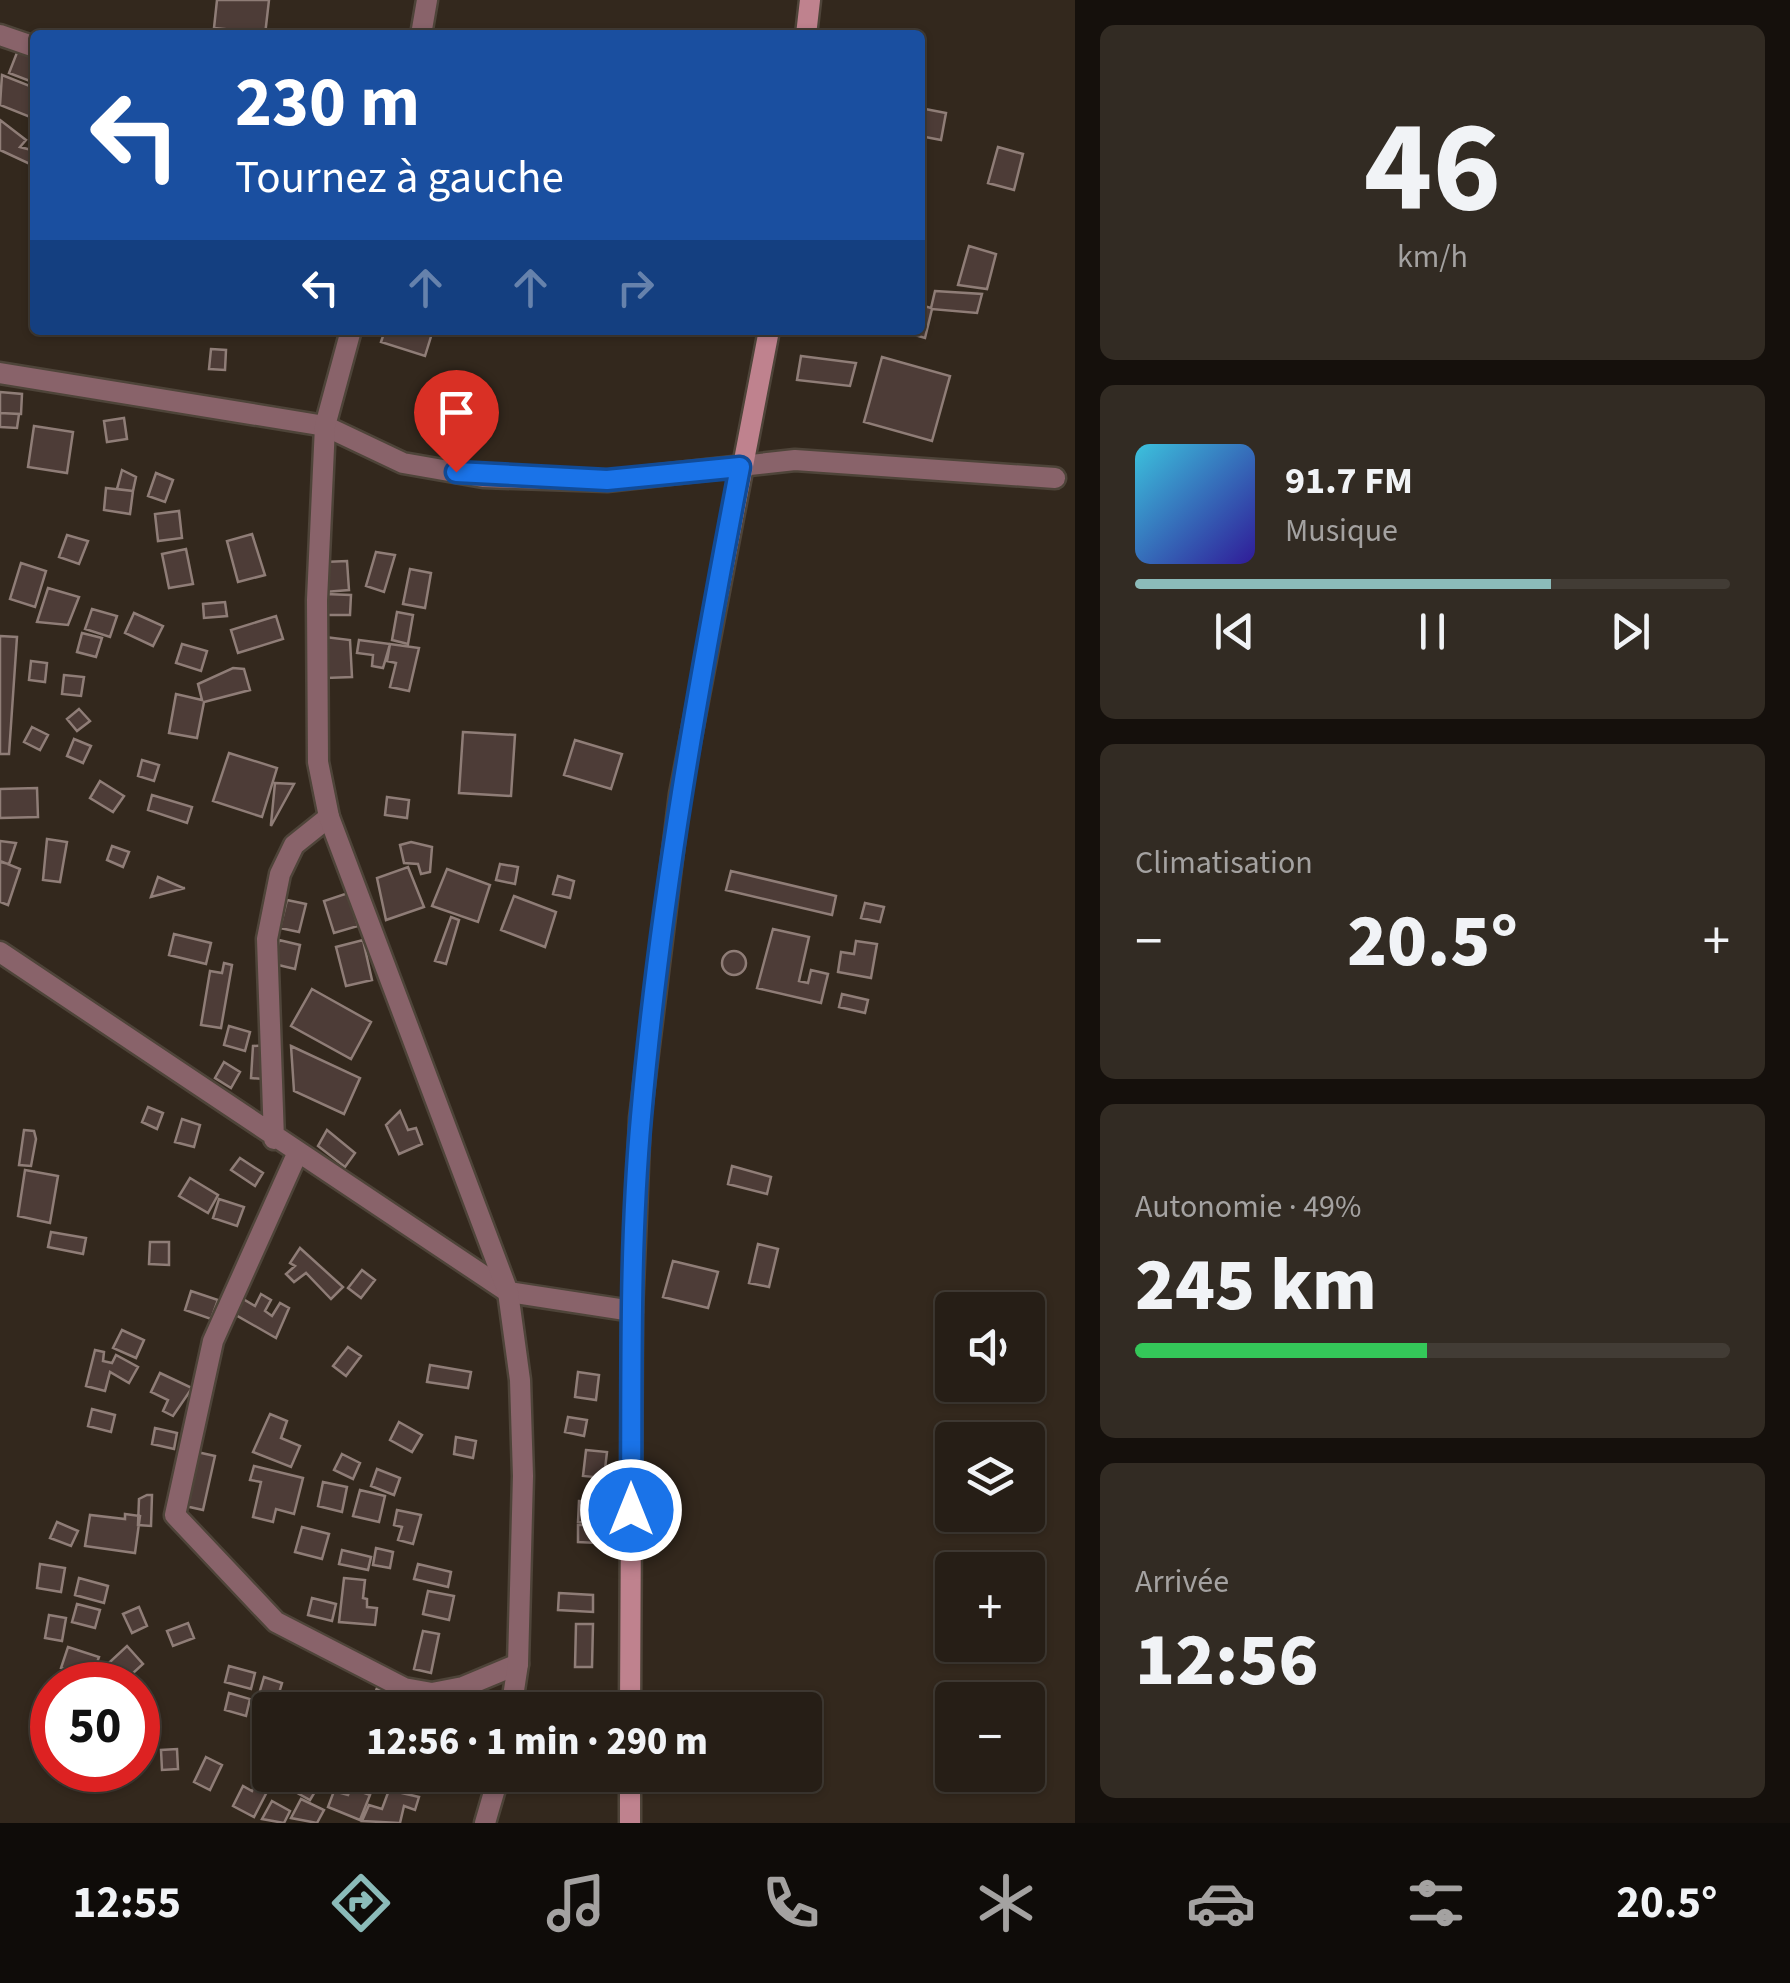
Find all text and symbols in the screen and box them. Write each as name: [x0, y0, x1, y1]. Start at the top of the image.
text: 230 m: [235, 53, 420, 153]
icon: left: [70, 70, 200, 200]
text: 46: [1364, 76, 1501, 261]
text: Tournez à gauche: [235, 146, 564, 210]
text: km/h: [1397, 234, 1468, 280]
icon: left: [293, 260, 348, 315]
icon: ahead: [398, 260, 453, 315]
icon: ahead: [503, 260, 558, 315]
icon: right: [608, 260, 663, 315]
pin: [414, 370, 499, 473]
icon: arrive: [429, 385, 484, 440]
text: 91.7 FM: [1285, 454, 1413, 508]
text: Musique: [1285, 508, 1398, 554]
icon: previous: [1207, 604, 1262, 659]
icon: pause: [1405, 604, 1460, 659]
icon: next: [1603, 604, 1658, 659]
text: Climatisation: [1135, 840, 1313, 886]
text: 20.5°: [1347, 888, 1518, 995]
text: −: [1135, 903, 1162, 981]
text: +: [1703, 903, 1730, 981]
text: Autonomie · 49%: [1135, 1184, 1361, 1230]
text: 245 km: [1135, 1232, 1377, 1339]
map controls: [935, 1292, 1045, 1792]
button: sound: [935, 1292, 1045, 1402]
button: layers: [935, 1422, 1045, 1532]
position arrow: [579, 1458, 683, 1562]
button: +: [935, 1552, 1045, 1662]
text: Arrivée: [1135, 1559, 1229, 1605]
text: 12:56: [1135, 1607, 1318, 1714]
speed limit sign: 50: [30, 1662, 160, 1792]
button: −: [935, 1682, 1045, 1792]
text: 12:56 · 1 min · 290 m: [366, 1715, 708, 1769]
icon: directions: [326, 1868, 396, 1938]
icon: music: [541, 1868, 611, 1938]
icon: phone: [756, 1868, 826, 1938]
icon: climate: [971, 1868, 1041, 1938]
icon: car: [1186, 1868, 1256, 1938]
icon: filters: [1401, 1868, 1471, 1938]
text: 12:55: [73, 1871, 181, 1935]
text: 20.5°: [1616, 1871, 1717, 1935]

